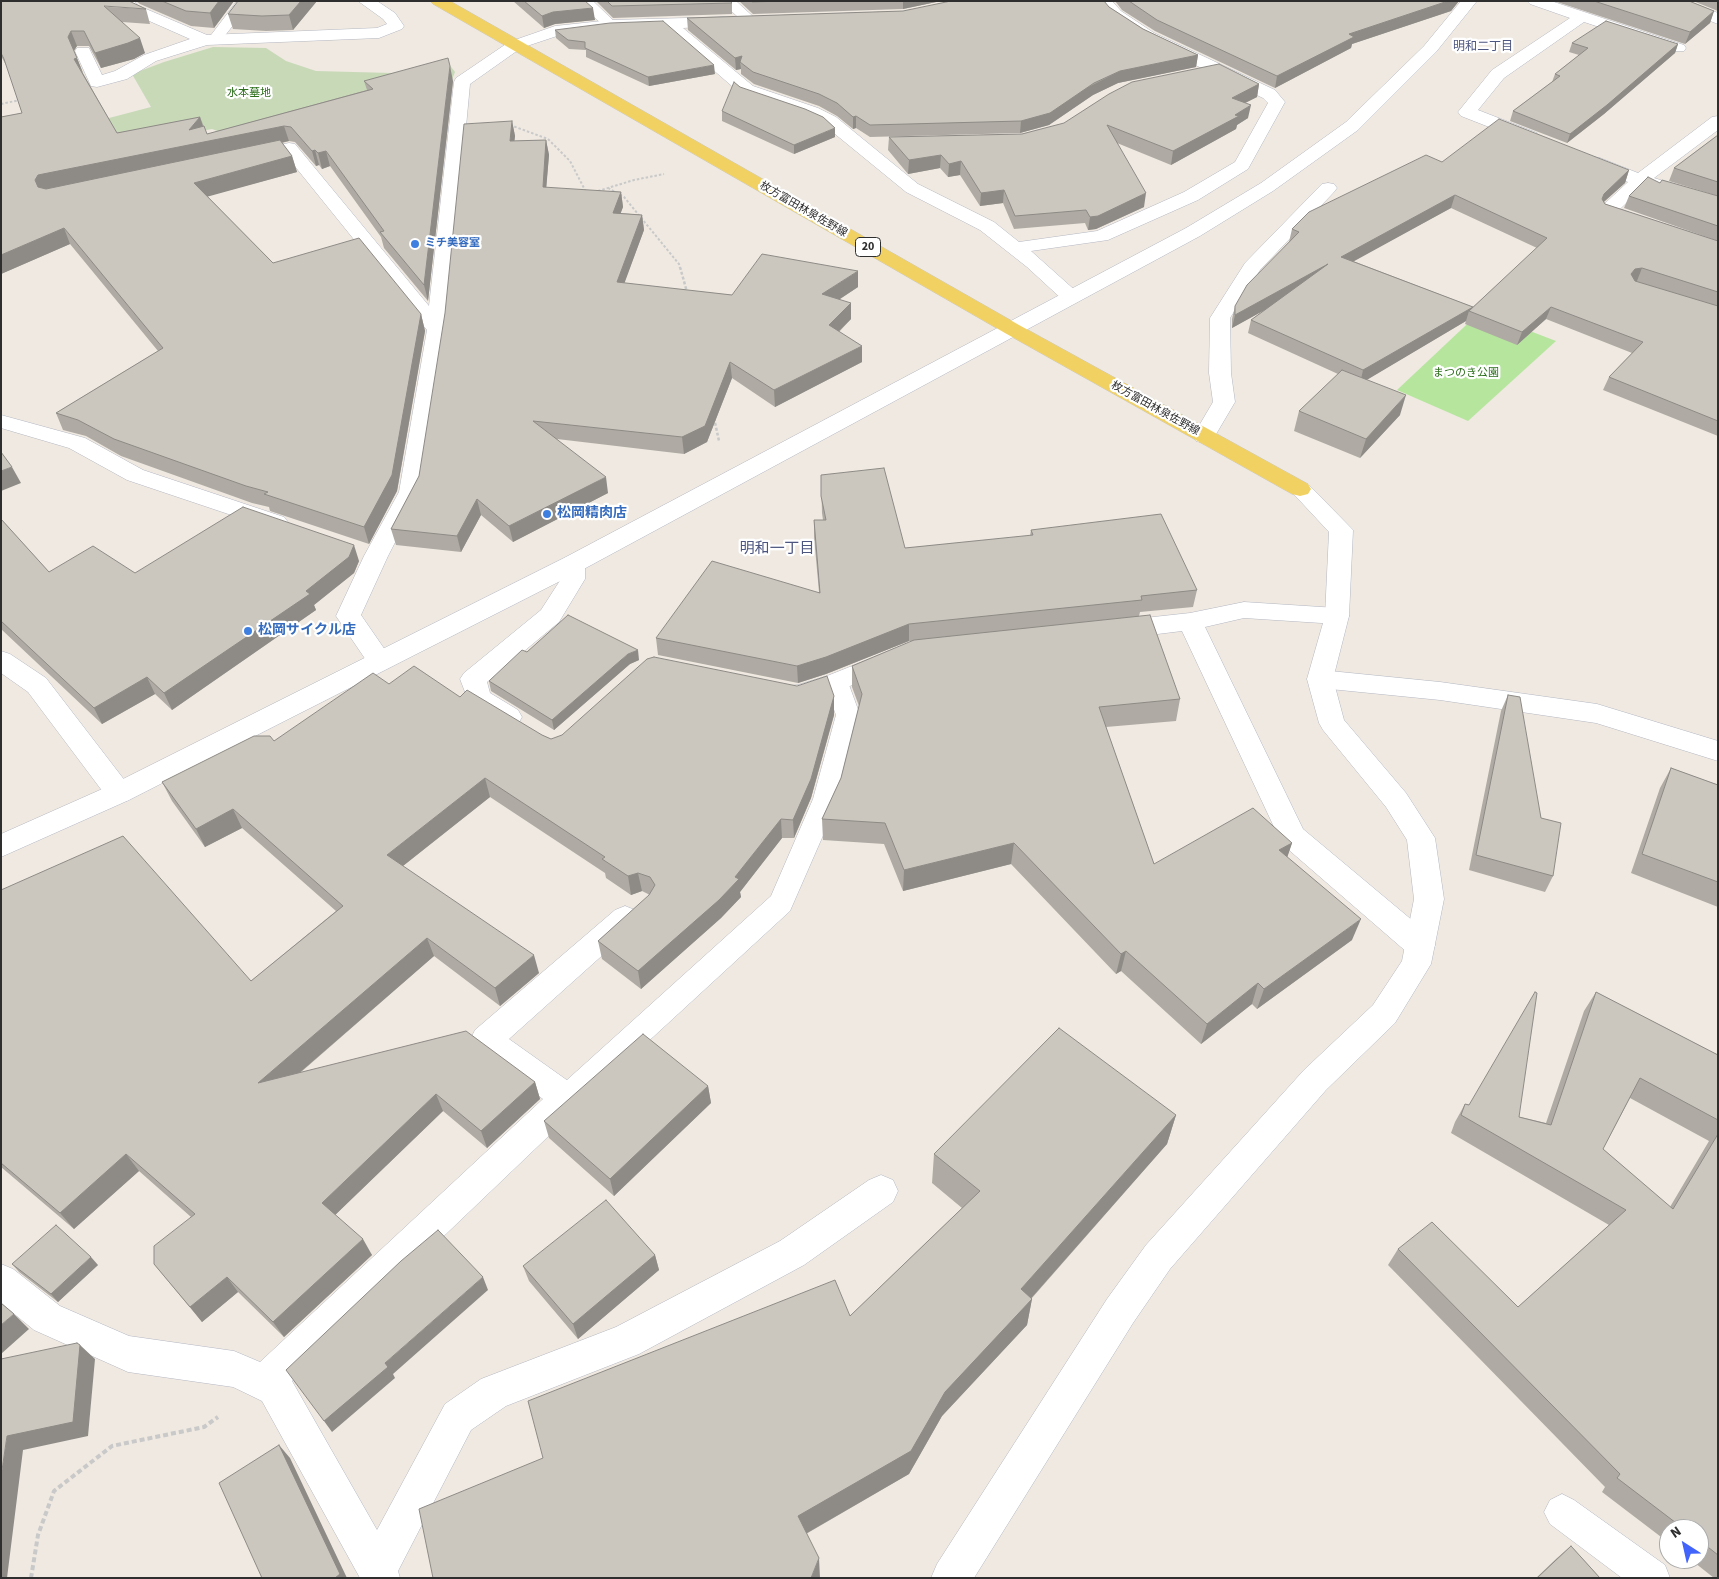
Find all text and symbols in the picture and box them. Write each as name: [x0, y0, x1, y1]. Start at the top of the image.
district label: 明和二丁目: [1453, 40, 1513, 54]
park label: 水本墓地: [227, 87, 271, 101]
street label: 枚方富田林泉佐野線: [757, 180, 849, 240]
place label: ミチ美容室: [425, 237, 480, 251]
marker: ミチ美容室: [409, 238, 421, 250]
road number: 20: [856, 238, 880, 256]
park label: まつのき公園: [1433, 367, 1499, 381]
street label: 枚方富田林泉佐野線: [1109, 379, 1201, 439]
place label: 松岡精肉店: [557, 506, 627, 522]
marker: 松岡精肉店: [541, 508, 553, 520]
district label: 明和一丁目: [740, 541, 814, 559]
place label: 松岡サイクル店: [258, 623, 356, 639]
marker: 松岡サイクル店: [242, 625, 254, 637]
north arrow: [1659, 1519, 1709, 1569]
text: N: [1666, 1522, 1686, 1543]

